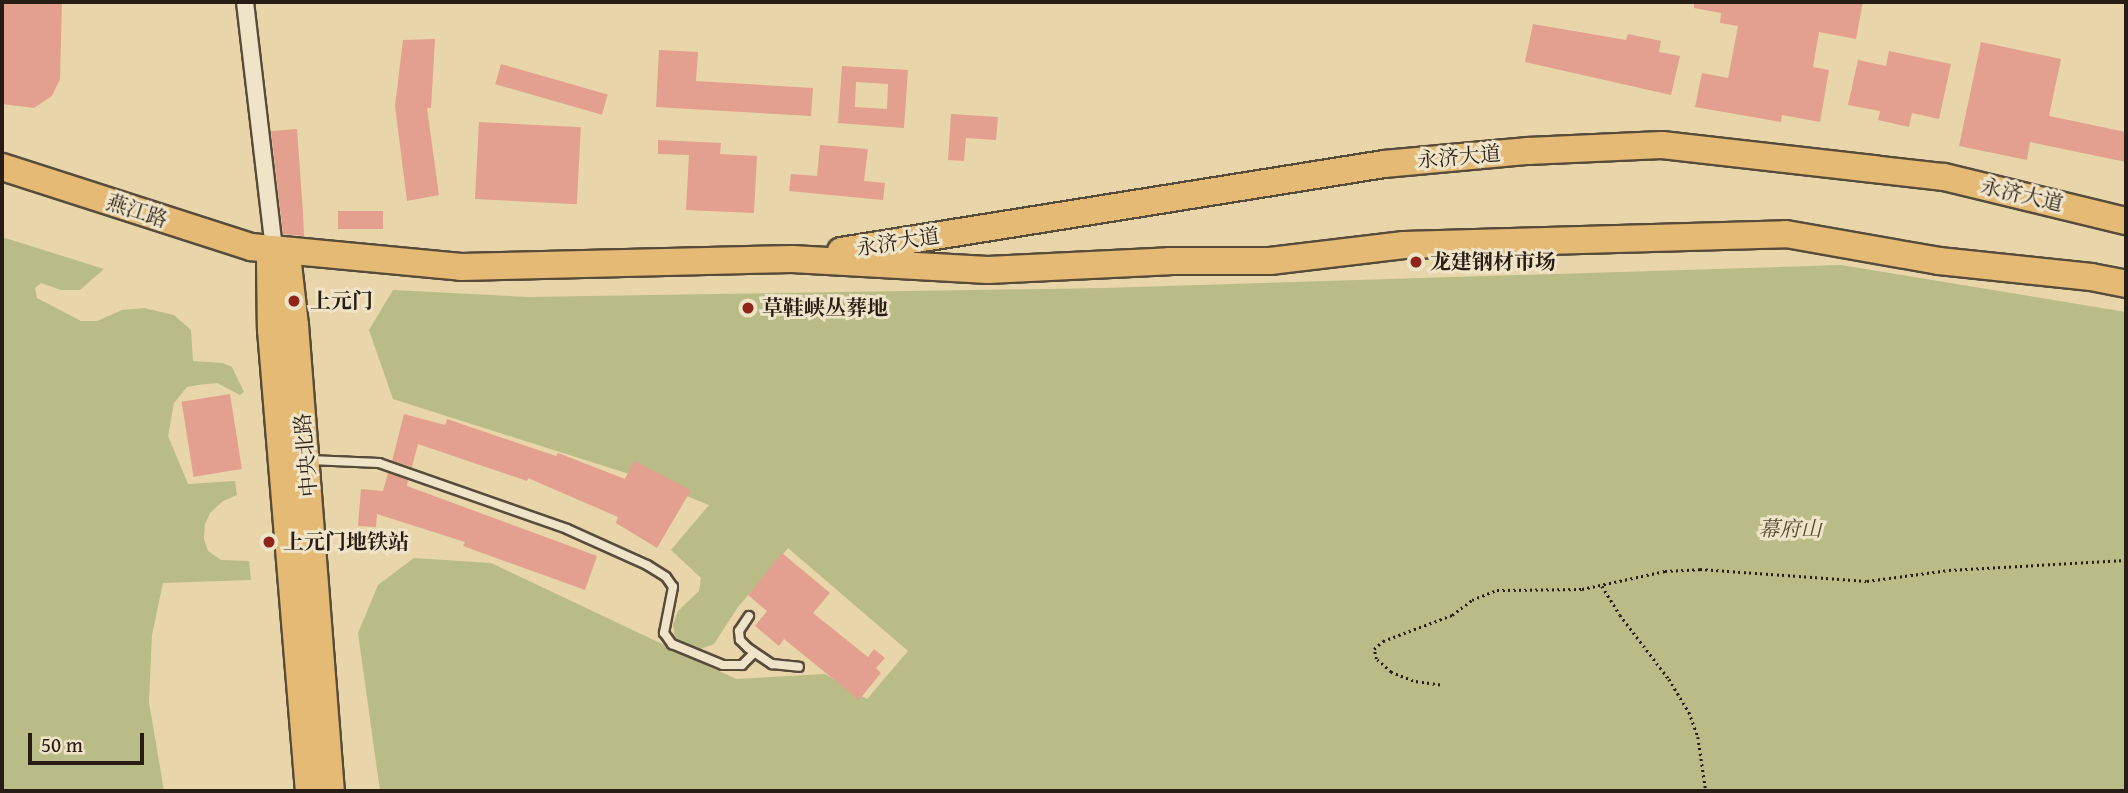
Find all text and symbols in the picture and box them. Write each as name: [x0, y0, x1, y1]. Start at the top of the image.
street label: 永济大道: [1416, 141, 1502, 173]
street label: 永济大道: [1978, 173, 2066, 217]
street label: 燕江路: [103, 189, 171, 233]
street label: 永济大道: [855, 223, 941, 261]
place label: 龙建钢材市场: [1430, 249, 1556, 275]
marker: 龙建钢材市场: [1408, 254, 1424, 270]
place label: 上元门: [310, 288, 373, 314]
marker: 上元门: [284, 291, 304, 311]
place label: 草鞋峡丛葬地: [762, 295, 888, 321]
marker: 草鞋峡丛葬地: [740, 300, 756, 316]
street label: 中央北路: [290, 412, 322, 498]
park label: 幕府山: [1759, 516, 1821, 542]
place label: 上元门地铁站: [283, 529, 409, 555]
marker: 上元门地铁站: [261, 534, 277, 550]
scale bar: [32, 720, 147, 764]
text: 50 m: [41, 729, 83, 760]

